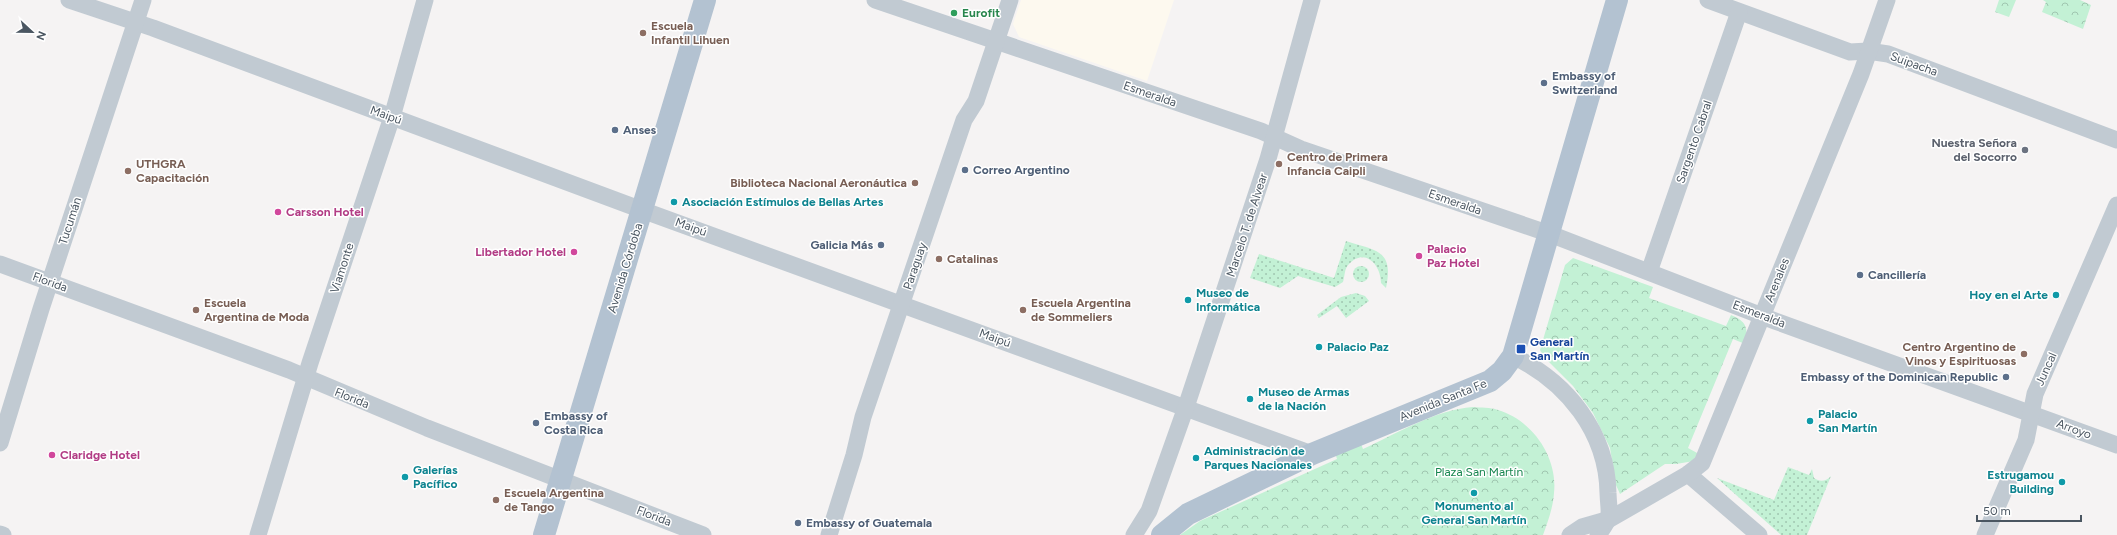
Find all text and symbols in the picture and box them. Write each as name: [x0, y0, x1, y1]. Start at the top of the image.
place label: Eurofit: [962, 6, 1000, 20]
marker: Eurofit: [949, 8, 959, 18]
north arrow: [12, 12, 52, 52]
place label: Escuela Infantil Lihuen: [651, 19, 730, 47]
marker: Escuela Infantil Lihuen: [638, 28, 648, 38]
text: N: [33, 29, 48, 42]
street label: Suipacha: [1888, 49, 1940, 79]
place label: Embassy of Switzerland: [1552, 69, 1618, 97]
street label: Esmeralda: [1122, 78, 1178, 110]
marker: Embassy of Switzerland: [1539, 78, 1549, 88]
street label: Sargento Cabral: [1673, 99, 1715, 185]
street label: Maipú: [368, 103, 404, 127]
place label: Anses: [623, 123, 657, 137]
marker: Anses: [610, 125, 620, 135]
place label: Nuestra Señora del Socorro: [1931, 136, 2017, 164]
marker: Nuestra Señora del Socorro: [2020, 145, 2030, 155]
place label: Centro de Primera Infancia Caipli: [1287, 150, 1388, 178]
place label: UTHGRA Capacitación: [136, 157, 209, 185]
marker: Centro de Primera Infancia Caipli: [1274, 159, 1284, 169]
place label: Correo Argentino: [973, 163, 1070, 177]
marker: Correo Argentino: [960, 165, 970, 175]
marker: UTHGRA Capacitación: [123, 166, 133, 176]
street label: Marcelo T. de Alvear: [1224, 171, 1270, 279]
place label: Biblioteca Nacional Aeronáutica: [730, 176, 907, 190]
marker: Biblioteca Nacional Aeronáutica: [910, 178, 920, 188]
street label: Esmeralda: [1427, 186, 1483, 218]
street label: Tucumán: [56, 195, 84, 246]
place label: Asociación Estímulos de Bellas Artes: [682, 195, 884, 209]
marker: Asociación Estímulos de Bellas Artes: [669, 197, 679, 207]
place label: Carsson Hotel: [286, 205, 364, 219]
marker: Carsson Hotel: [273, 207, 283, 217]
street label: Maipú: [673, 215, 709, 239]
street label: Avenida Córdoba: [605, 221, 645, 315]
place label: Galicia Más: [810, 238, 873, 252]
marker: Galicia Más: [876, 240, 886, 250]
street label: Paraguay: [900, 240, 930, 292]
street label: Viamonte: [327, 241, 357, 295]
place label: Palacio Paz Hotel: [1427, 242, 1479, 270]
place label: Libertador Hotel: [475, 245, 566, 259]
marker: Libertador Hotel: [569, 247, 579, 257]
marker: Palacio Paz Hotel: [1414, 251, 1424, 261]
place label: Catalinas: [947, 252, 999, 266]
marker: Catalinas: [934, 254, 944, 264]
street label: Arenales: [1762, 256, 1792, 304]
place label: Cancillería: [1868, 268, 1926, 282]
street label: Florida: [31, 269, 69, 295]
marker: Cancillería: [1855, 270, 1865, 280]
place label: Museo de Informática: [1196, 286, 1260, 314]
place label: Hoy en el Arte: [1969, 288, 2048, 302]
marker: Hoy en el Arte: [2051, 290, 2061, 300]
marker: Museo de Informática: [1183, 295, 1193, 305]
place label: Escuela Argentina de Moda: [204, 296, 309, 324]
place label: Escuela Argentina de Sommeliers: [1031, 296, 1131, 324]
street label: Esmeralda: [1731, 298, 1787, 330]
marker: Escuela Argentina de Moda: [191, 305, 201, 315]
marker: Escuela Argentina de Sommeliers: [1018, 305, 1028, 315]
street label: Maipú: [977, 326, 1013, 350]
place label: General San Martín: [1530, 335, 1590, 363]
place label: Palacio Paz: [1327, 340, 1389, 354]
place label: Centro Argentino de Vinos y Espirituosas: [1902, 340, 2016, 368]
marker: Palacio Paz: [1314, 342, 1324, 352]
marker: General San Martín: [1515, 343, 1527, 355]
marker: Centro Argentino de Vinos y Espirituosas: [2019, 349, 2029, 359]
street label: Juncal: [2033, 350, 2059, 388]
place label: Embassy of the Dominican Republic: [1800, 370, 1998, 384]
marker: Embassy of the Dominican Republic: [2001, 372, 2011, 382]
street label: Avenida Santa Fe: [1397, 376, 1489, 424]
street label: Florida: [333, 385, 371, 411]
place label: Museo de Armas de la Nación: [1258, 385, 1350, 413]
marker: Museo de Armas de la Nación: [1245, 394, 1255, 404]
place label: Palacio San Martín: [1818, 407, 1878, 435]
place label: Embassy of Costa Rica: [544, 409, 608, 437]
marker: Palacio San Martín: [1805, 416, 1815, 426]
street label: Arroyo: [2055, 416, 2093, 442]
marker: Embassy of Costa Rica: [531, 418, 541, 428]
place label: Administración de Parques Nacionales: [1204, 444, 1312, 472]
place label: Claridge Hotel: [60, 448, 140, 462]
marker: Claridge Hotel: [47, 450, 57, 460]
marker: Administración de Parques Nacionales: [1191, 453, 1201, 463]
place label: Galerías Pacífico: [413, 463, 458, 491]
park label: Plaza San Martín: [1435, 465, 1523, 479]
place label: Estrugamou Building: [1987, 468, 2054, 496]
marker: Galerías Pacífico: [400, 472, 410, 482]
marker: Estrugamou Building: [2057, 477, 2067, 487]
place label: Escuela Argentina de Tango: [504, 486, 604, 514]
marker: Monumento al General San Martín: [1469, 488, 1479, 498]
marker: Escuela Argentina de Tango: [491, 495, 501, 505]
scale bar: [1977, 497, 2081, 523]
place label: Monumento al General San Martín: [1421, 499, 1527, 527]
street label: Florida: [635, 503, 673, 529]
text: 50 m: [1983, 504, 2011, 518]
place label: Embassy of Guatemala: [806, 516, 932, 530]
marker: Embassy of Guatemala: [793, 518, 803, 528]

